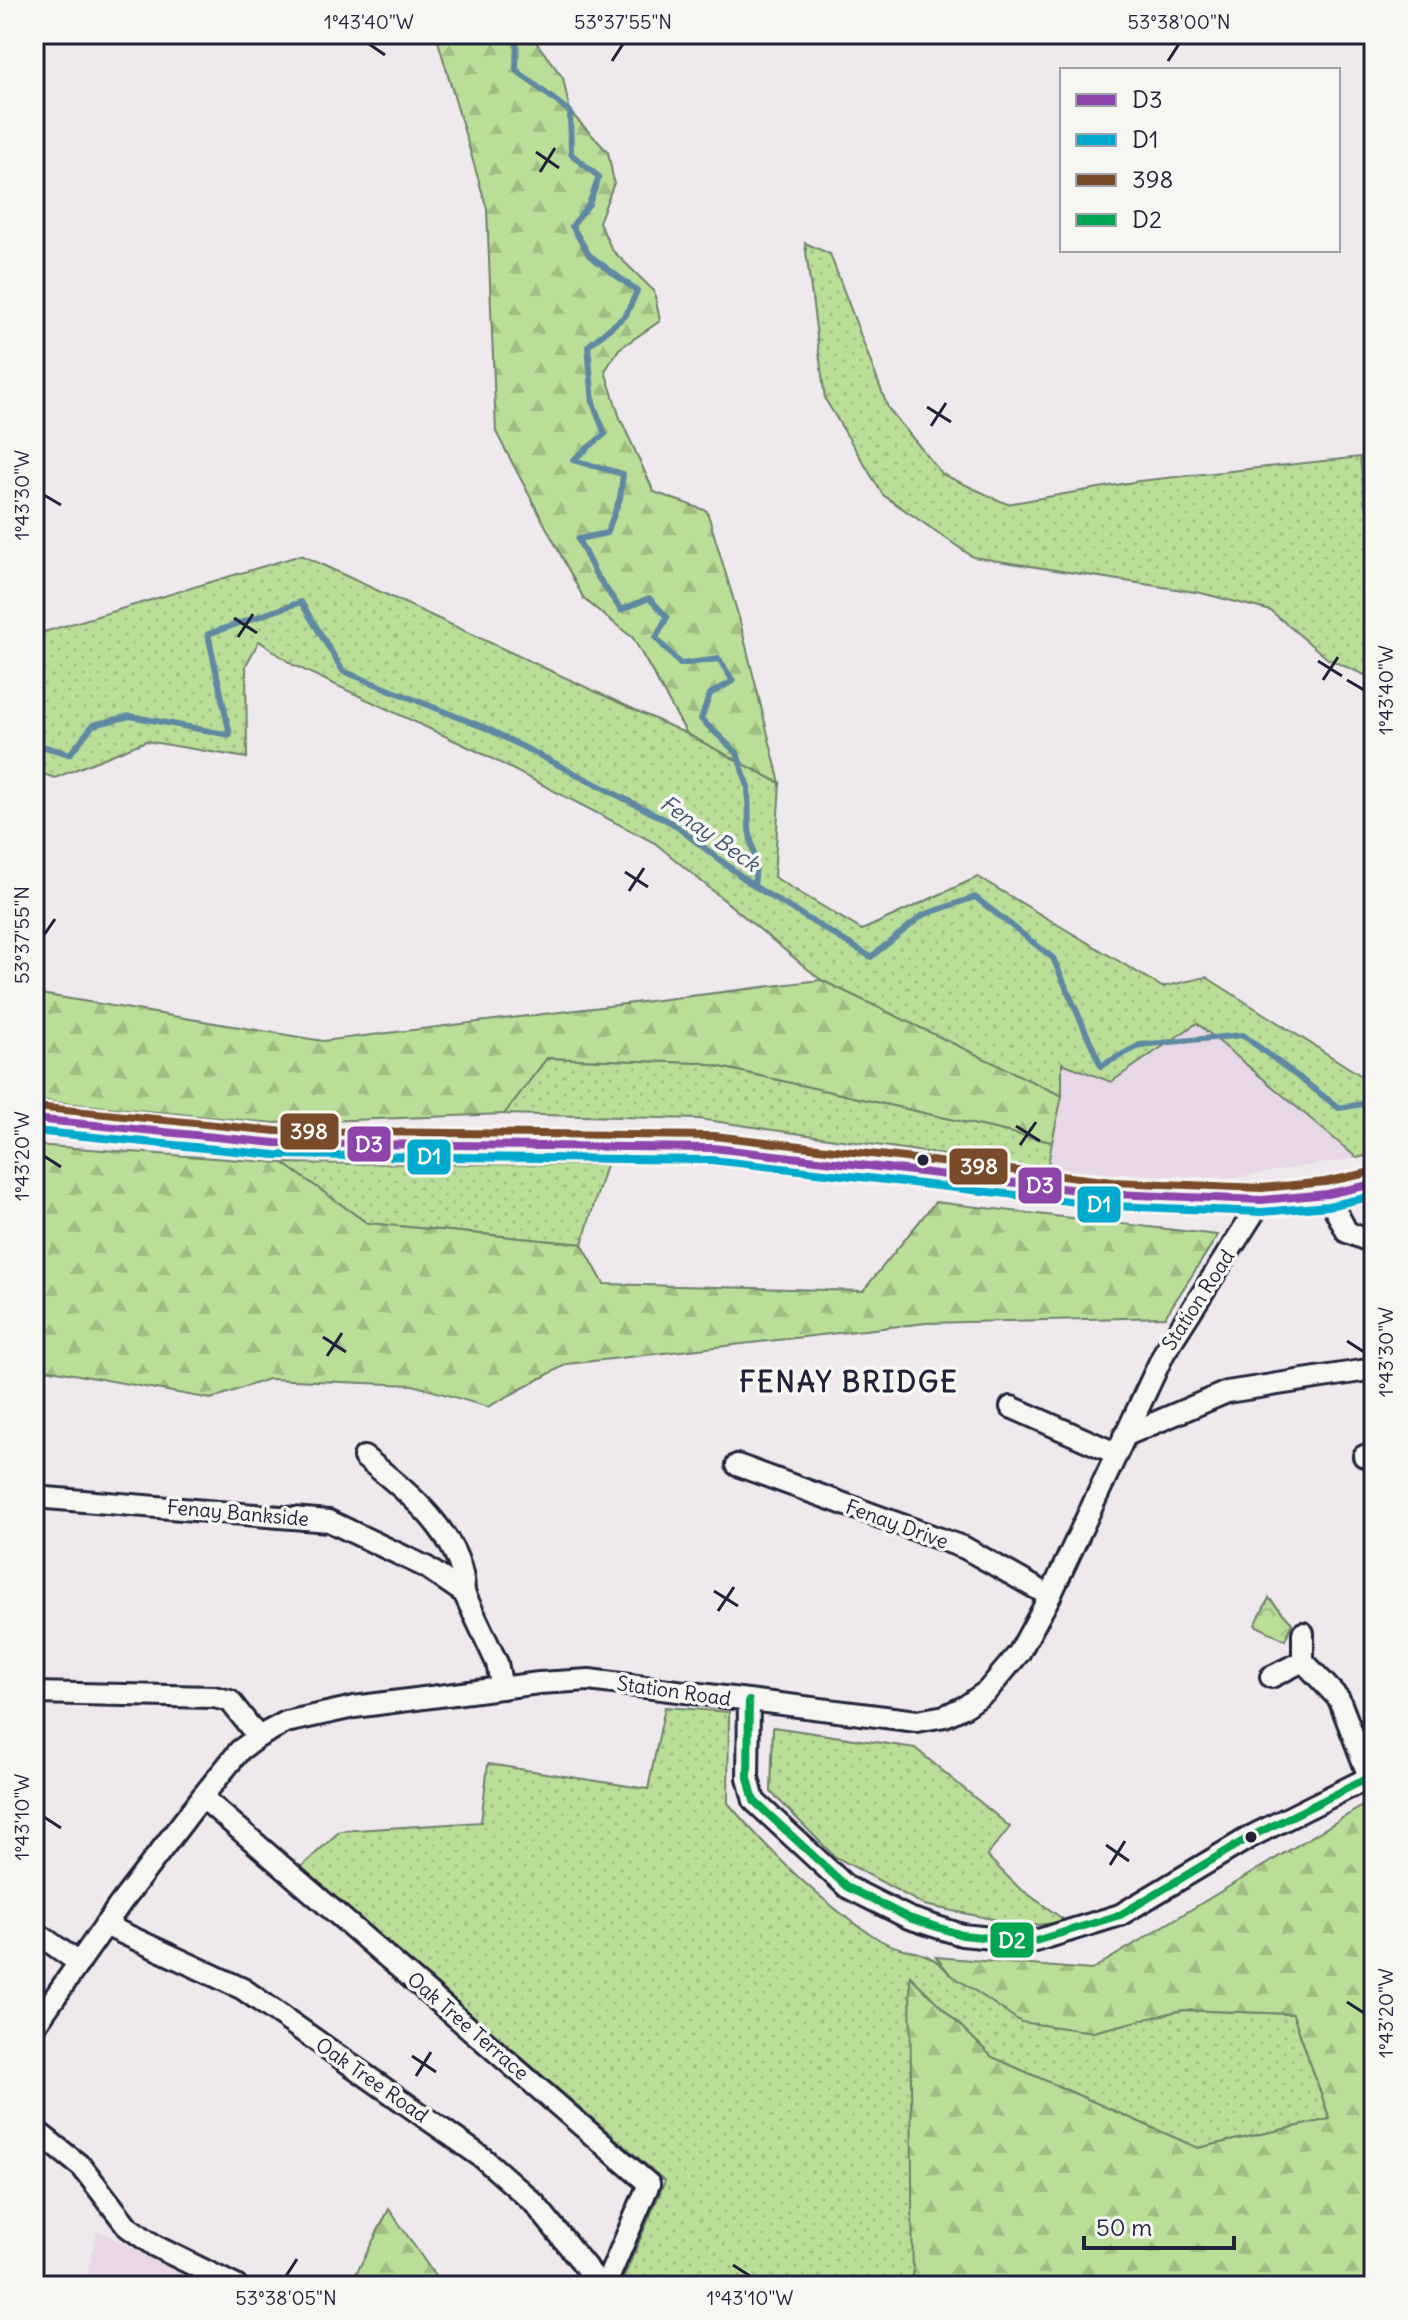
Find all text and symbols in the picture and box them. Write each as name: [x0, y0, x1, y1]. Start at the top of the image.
text: 1°43'40"W: [324, 9, 414, 34]
text: 53°37'55"N: [574, 9, 672, 34]
text: 53°38'00"N: [1127, 9, 1231, 34]
legend: [1060, 68, 1340, 252]
text: D3: [1132, 84, 1163, 114]
text: D1: [1132, 124, 1159, 154]
text: 398: [1132, 164, 1173, 194]
text: D2: [1132, 204, 1162, 234]
text: 1°43'30"W: [9, 450, 34, 540]
text: 1°43'40"W: [1373, 645, 1398, 735]
water label: Fenay Beck: [655, 789, 766, 878]
text: 53°37'55"N: [9, 886, 34, 984]
text: 1°43'20"W: [9, 1111, 34, 1201]
line badge: 398: [279, 1112, 340, 1151]
text: 398: [290, 1117, 328, 1145]
line badge: D3: [346, 1125, 392, 1163]
text: D3: [355, 1130, 383, 1158]
line badge: D1: [406, 1138, 452, 1176]
text: D1: [417, 1142, 441, 1170]
line badge: 398: [948, 1147, 1009, 1186]
unlabelled marker: [915, 1152, 931, 1168]
text: 398: [960, 1152, 998, 1180]
line badge: D3: [1017, 1166, 1063, 1205]
text: D3: [1026, 1171, 1054, 1199]
line badge: D1: [1076, 1185, 1122, 1224]
text: D1: [1087, 1190, 1111, 1218]
street label: Station Road: [1156, 1245, 1239, 1355]
text: 1°43'30"W: [1373, 1307, 1398, 1397]
district label: FENAY BRIDGE: [739, 1364, 959, 1400]
street label: Fenay Drive: [842, 1493, 952, 1554]
street label: Fenay Bankside: [166, 1494, 310, 1531]
street label: Station Road: [616, 1670, 733, 1711]
text: 1°43'10"W: [9, 1773, 34, 1861]
unlabelled marker: [1243, 1829, 1259, 1845]
line badge: D2: [989, 1921, 1035, 1959]
text: D2: [998, 1926, 1026, 1954]
street label: Oak Tree Terrace: [403, 1966, 534, 2085]
text: 1°43'20"W: [1373, 1968, 1398, 2058]
street label: Oak Tree Road: [311, 2032, 434, 2128]
scale bar: [1084, 2200, 1234, 2250]
text: 50 m: [1096, 2212, 1152, 2242]
text: 53°38'05"N: [235, 2285, 337, 2310]
text: 1°43'10"W: [706, 2285, 794, 2310]

